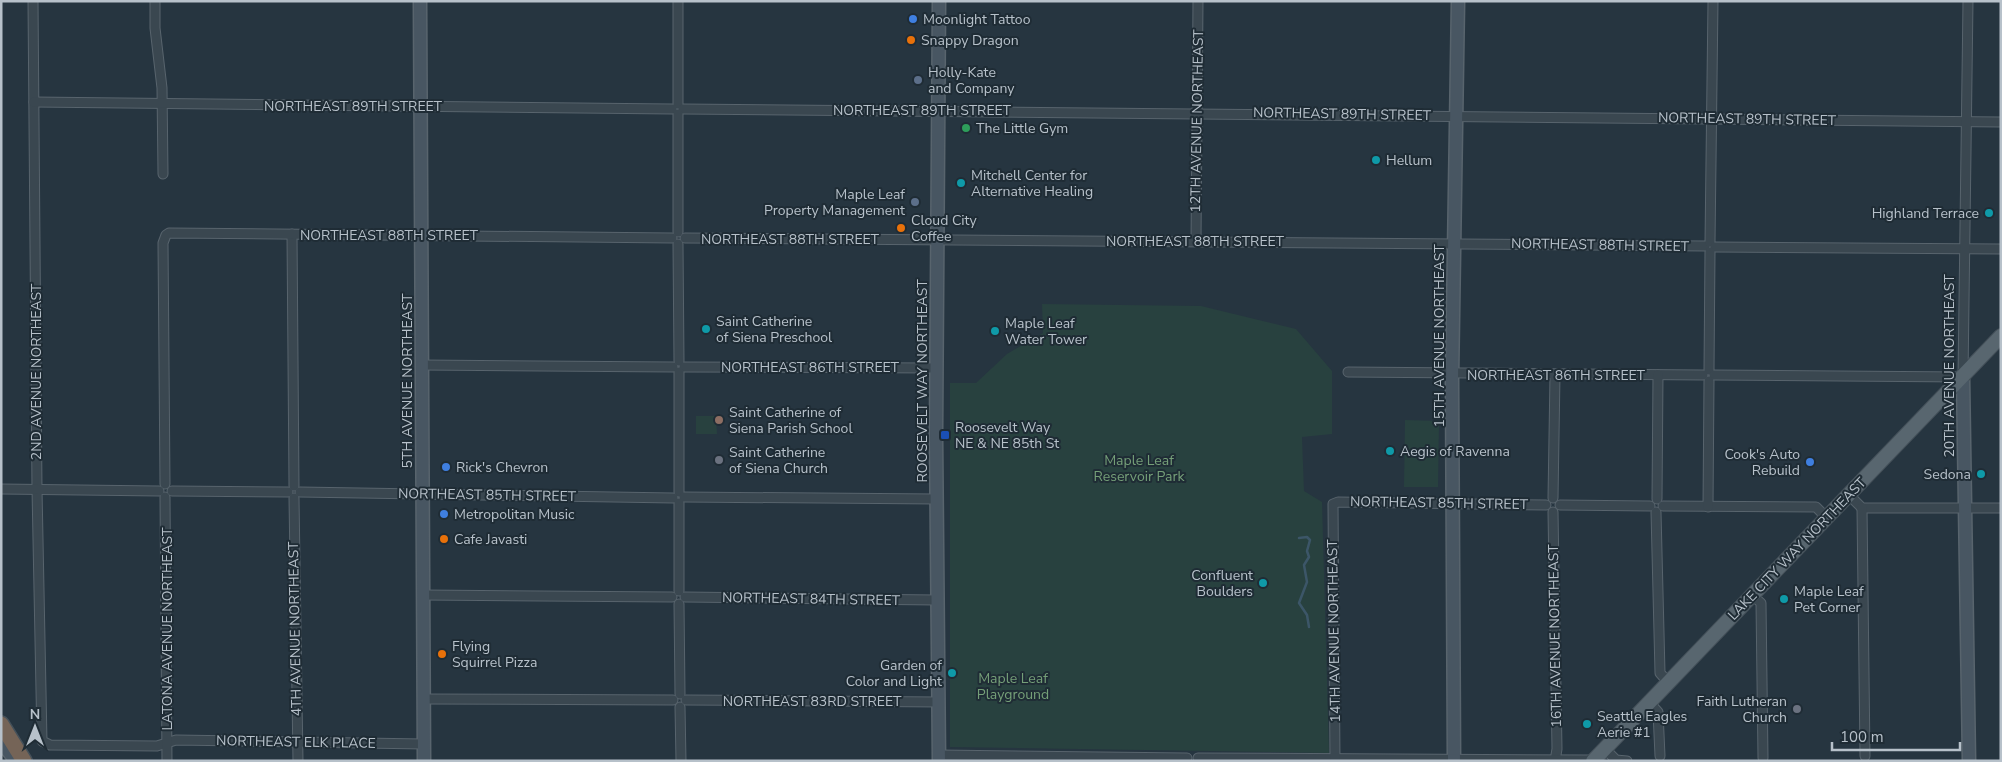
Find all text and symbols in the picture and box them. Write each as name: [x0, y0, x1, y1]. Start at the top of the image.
place label: Moonlight Tattoo: [923, 10, 1031, 29]
marker: Moonlight Tattoo: [907, 13, 919, 25]
street label: 12TH AVENUE NORTHEAST: [1186, 29, 1208, 213]
place label: Snappy Dragon: [921, 31, 1019, 50]
marker: Snappy Dragon: [905, 34, 917, 46]
place label: Holly-Kate and Company: [928, 63, 1015, 98]
marker: Holly-Kate and Company: [912, 74, 924, 86]
street label: NORTHEAST 89TH STREET: [264, 97, 443, 116]
street label: NORTHEAST 89TH STREET: [833, 101, 1012, 120]
street label: NORTHEAST 89TH STREET: [1253, 103, 1432, 125]
street label: NORTHEAST 89TH STREET: [1658, 108, 1837, 130]
place label: The Little Gym: [976, 119, 1068, 138]
marker: The Little Gym: [960, 122, 972, 134]
place label: Hellum: [1386, 151, 1432, 170]
marker: Hellum: [1370, 154, 1382, 166]
place label: Mitchell Center for Alternative Healing: [971, 166, 1093, 201]
marker: Mitchell Center for Alternative Healing: [955, 177, 967, 189]
place label: Maple Leaf Property Management: [764, 185, 905, 220]
marker: Maple Leaf Property Management: [909, 196, 921, 208]
place label: Highland Terrace: [1872, 204, 1979, 223]
marker: Highland Terrace: [1983, 207, 1995, 219]
place label: Cloud City Coffee: [911, 211, 978, 246]
marker: Cloud City Coffee: [895, 222, 907, 234]
street label: NORTHEAST 88TH STREET: [300, 226, 479, 245]
street label: NORTHEAST 88TH STREET: [701, 230, 880, 249]
street label: NORTHEAST 88TH STREET: [1106, 232, 1285, 251]
street label: NORTHEAST 88TH STREET: [1511, 234, 1690, 256]
street label: 15TH AVENUE NORTHEAST: [1430, 244, 1449, 428]
street label: 20TH AVENUE NORTHEAST: [1940, 274, 1959, 458]
street label: ROOSEVELT WAY NORTHEAST: [913, 279, 932, 483]
street label: 2ND AVENUE NORTHEAST: [27, 283, 46, 460]
street label: 5TH AVENUE NORTHEAST: [398, 293, 417, 468]
place label: Saint Catherine of Siena Preschool: [716, 312, 833, 347]
place label: Maple Leaf Water Tower: [1005, 314, 1087, 349]
marker: Saint Catherine of Siena Preschool: [700, 323, 712, 335]
marker: Maple Leaf Water Tower: [989, 325, 1001, 337]
street label: NORTHEAST 86TH STREET: [721, 358, 900, 377]
street label: NORTHEAST 86TH STREET: [1467, 366, 1646, 385]
place label: Saint Catherine of Siena Parish School: [729, 403, 853, 438]
marker: Saint Catherine of Siena Parish School: [713, 414, 725, 426]
place label: Roosevelt Way NE & NE 85th St: [955, 418, 1059, 453]
marker: Roosevelt Way NE & NE 85th St: [939, 429, 951, 441]
place label: Aegis of Ravenna: [1400, 442, 1510, 461]
place label: Saint Catherine of Siena Church: [729, 443, 828, 478]
marker: Aegis of Ravenna: [1384, 445, 1396, 457]
place label: Cook's Auto Rebuild: [1724, 445, 1800, 480]
park label: Maple Leaf Reservoir Park: [1094, 451, 1185, 486]
marker: Saint Catherine of Siena Church: [713, 454, 725, 466]
marker: Cook's Auto Rebuild: [1804, 456, 1816, 468]
place label: Rick's Chevron: [456, 458, 548, 477]
marker: Rick's Chevron: [440, 461, 452, 473]
place label: Sedona: [1924, 465, 1971, 484]
marker: Sedona: [1975, 468, 1987, 480]
street label: LAKE CITY WAY NORTHEAST: [1724, 473, 1871, 625]
street label: NORTHEAST 85TH STREET: [398, 484, 577, 506]
street label: NORTHEAST 85TH STREET: [1350, 492, 1529, 514]
place label: Metropolitan Music: [454, 505, 575, 524]
marker: Metropolitan Music: [438, 508, 450, 520]
street label: LATONA AVENUE NORTHEAST: [158, 527, 177, 730]
place label: Cafe Javasti: [454, 530, 527, 549]
marker: Cafe Javasti: [438, 533, 450, 545]
street label: 14TH AVENUE NORTHEAST: [1323, 539, 1345, 723]
street label: 4TH AVENUE NORTHEAST: [284, 541, 306, 717]
street label: 16TH AVENUE NORTHEAST: [1544, 544, 1566, 728]
place label: Confluent Boulders: [1191, 566, 1253, 601]
marker: Confluent Boulders: [1257, 577, 1269, 589]
place label: Maple Leaf Pet Corner: [1794, 582, 1864, 617]
street label: NORTHEAST 84TH STREET: [722, 588, 901, 610]
marker: Maple Leaf Pet Corner: [1778, 593, 1790, 605]
place label: Flying Squirrel Pizza: [452, 637, 537, 672]
marker: Flying Squirrel Pizza: [436, 648, 448, 660]
place label: Garden of Color and Light: [846, 656, 942, 691]
marker: Garden of Color and Light: [946, 667, 958, 679]
park label: Maple Leaf Playground: [977, 669, 1049, 704]
street label: NORTHEAST 83RD STREET: [723, 692, 902, 711]
place label: Faith Lutheran Church: [1697, 692, 1787, 727]
north arrow: [10, 702, 60, 752]
marker: Faith Lutheran Church: [1791, 703, 1803, 715]
text: N: [30, 705, 40, 724]
place label: Seattle Eagles Aerie #1: [1597, 707, 1687, 742]
marker: Seattle Eagles Aerie #1: [1581, 718, 1593, 730]
scale bar: [1832, 720, 1960, 752]
text: 100 m: [1840, 727, 1884, 747]
street label: NORTHEAST ELK PLACE: [216, 731, 376, 753]

